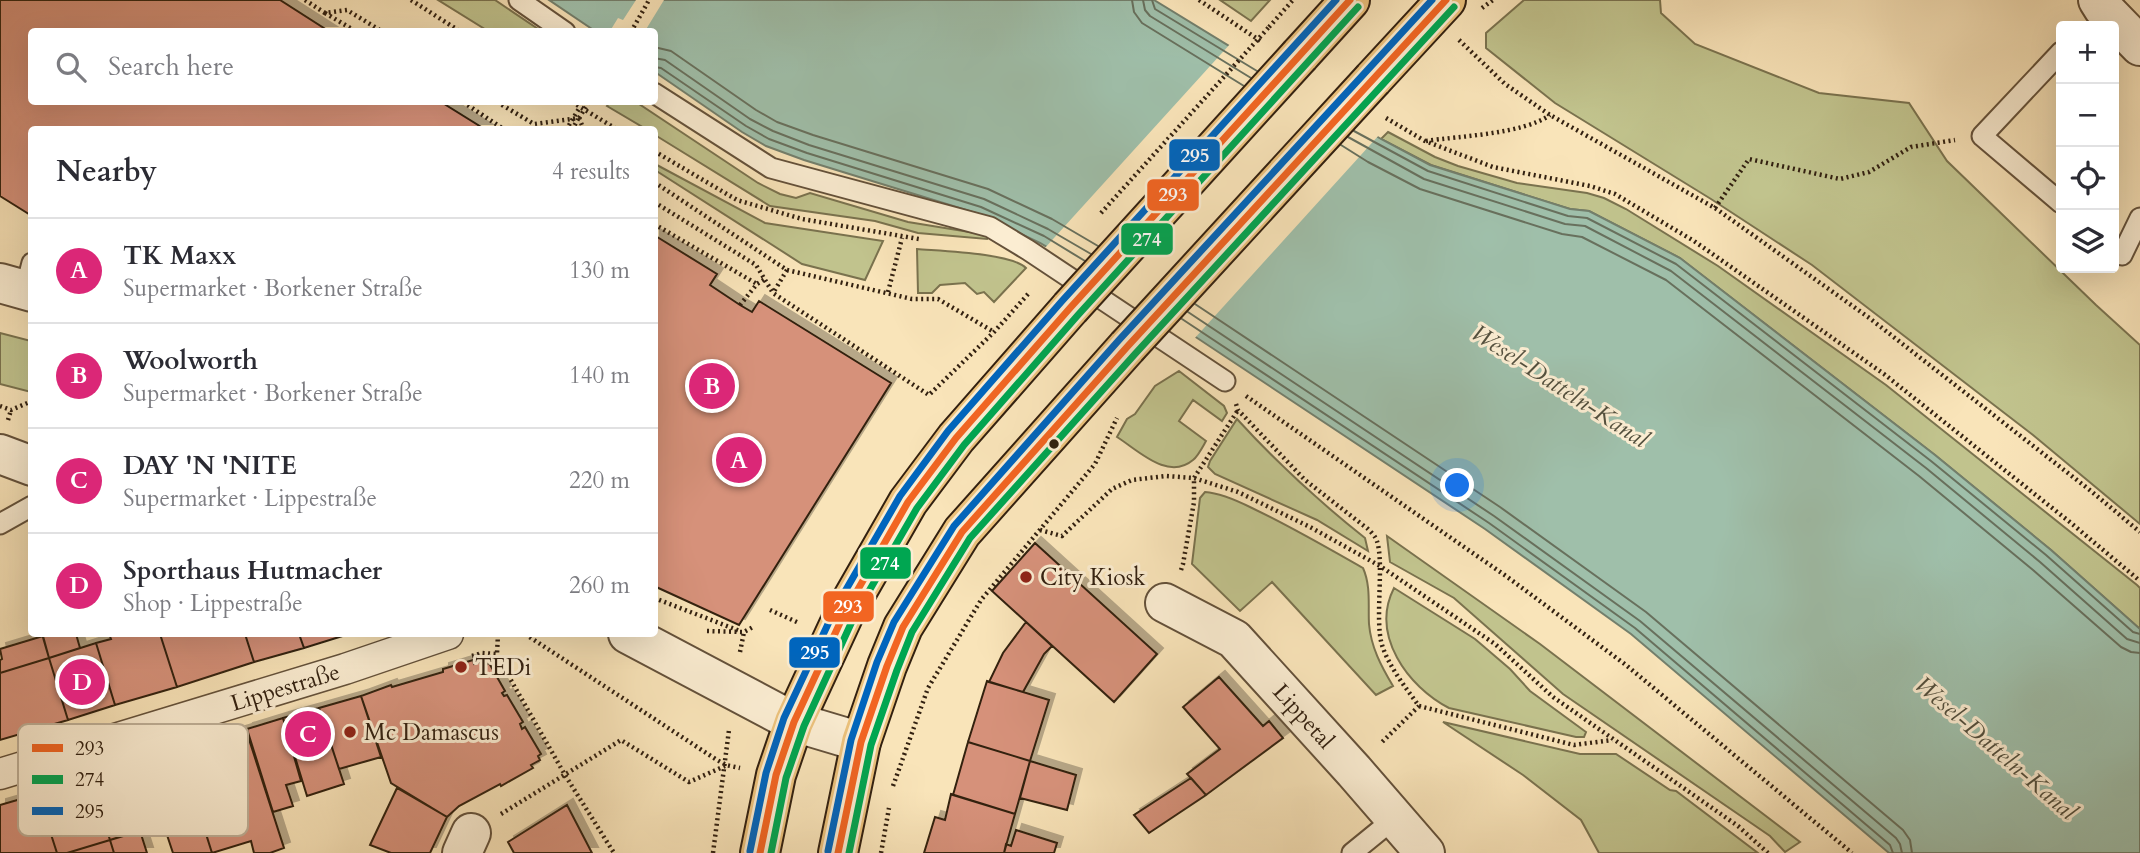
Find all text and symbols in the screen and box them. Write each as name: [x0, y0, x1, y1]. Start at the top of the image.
map controls: [2056, 21, 2119, 273]
button: +: [2056, 21, 2119, 84]
search box: [28, 28, 658, 105]
icon: search: [52, 48, 90, 86]
text: Search here: [108, 49, 234, 84]
button: −: [2056, 84, 2119, 147]
line badge: 295: [1168, 138, 1221, 172]
text: 295: [1180, 143, 1210, 169]
button: locate: [2056, 147, 2119, 210]
text: Nearby: [56, 151, 157, 192]
text: 4 results: [552, 156, 630, 187]
line badge: 293: [1146, 178, 1200, 212]
text: 293: [1158, 182, 1188, 208]
button: layers: [2056, 210, 2119, 273]
line badge: 274: [1120, 222, 1174, 256]
text: 274: [1132, 227, 1162, 253]
text: TK Maxx: [123, 238, 236, 273]
text: A: [70, 255, 88, 286]
text: 130 m: [569, 255, 630, 286]
text: Supermarket · Borkener Straße: [123, 273, 423, 304]
water label: Wesel-Datteln-Kanal: [1465, 317, 1656, 457]
text: Woolworth: [123, 343, 258, 378]
text: B: [71, 360, 87, 391]
text: 140 m: [569, 360, 630, 391]
pin: B: [689, 360, 735, 412]
text: Supermarket · Borkener Straße: [123, 378, 423, 409]
pin: A: [716, 434, 762, 486]
unlabelled marker: [1047, 437, 1061, 451]
text: DAY 'N 'NITE: [123, 448, 297, 483]
text: C: [70, 465, 88, 496]
text: 220 m: [569, 465, 630, 496]
your location: [1440, 468, 1474, 502]
text: Supermarket · Lippestraße: [123, 483, 377, 514]
line badge: 274: [859, 546, 912, 580]
text: 274: [870, 551, 900, 577]
text: Sporthaus Hutmacher: [123, 553, 382, 588]
place label: City Kiosk: [1040, 562, 1146, 593]
marker: City Kiosk: [1018, 569, 1034, 585]
text: D: [69, 570, 89, 601]
text: 260 m: [569, 570, 630, 601]
text: Shop · Lippestraße: [123, 588, 303, 619]
line badge: 293: [822, 590, 875, 623]
text: 293: [833, 594, 863, 620]
line badge: 295: [788, 636, 841, 669]
text: 295: [800, 640, 830, 666]
place label: TEDi: [475, 652, 531, 683]
pin: D: [59, 656, 105, 708]
street label: Lippestraße: [227, 656, 344, 719]
marker: TEDi: [453, 659, 469, 675]
water label: Wesel-Datteln-Kanal: [1907, 669, 2085, 829]
street label: Lippetal: [1266, 677, 1341, 756]
pin: C: [285, 708, 331, 760]
place label: Mc Damascus: [364, 717, 499, 748]
legend: [18, 724, 248, 836]
marker: Mc Damascus: [342, 724, 358, 740]
text: 293: [75, 736, 104, 762]
text: 274: [75, 767, 104, 793]
text: 295: [75, 799, 104, 825]

